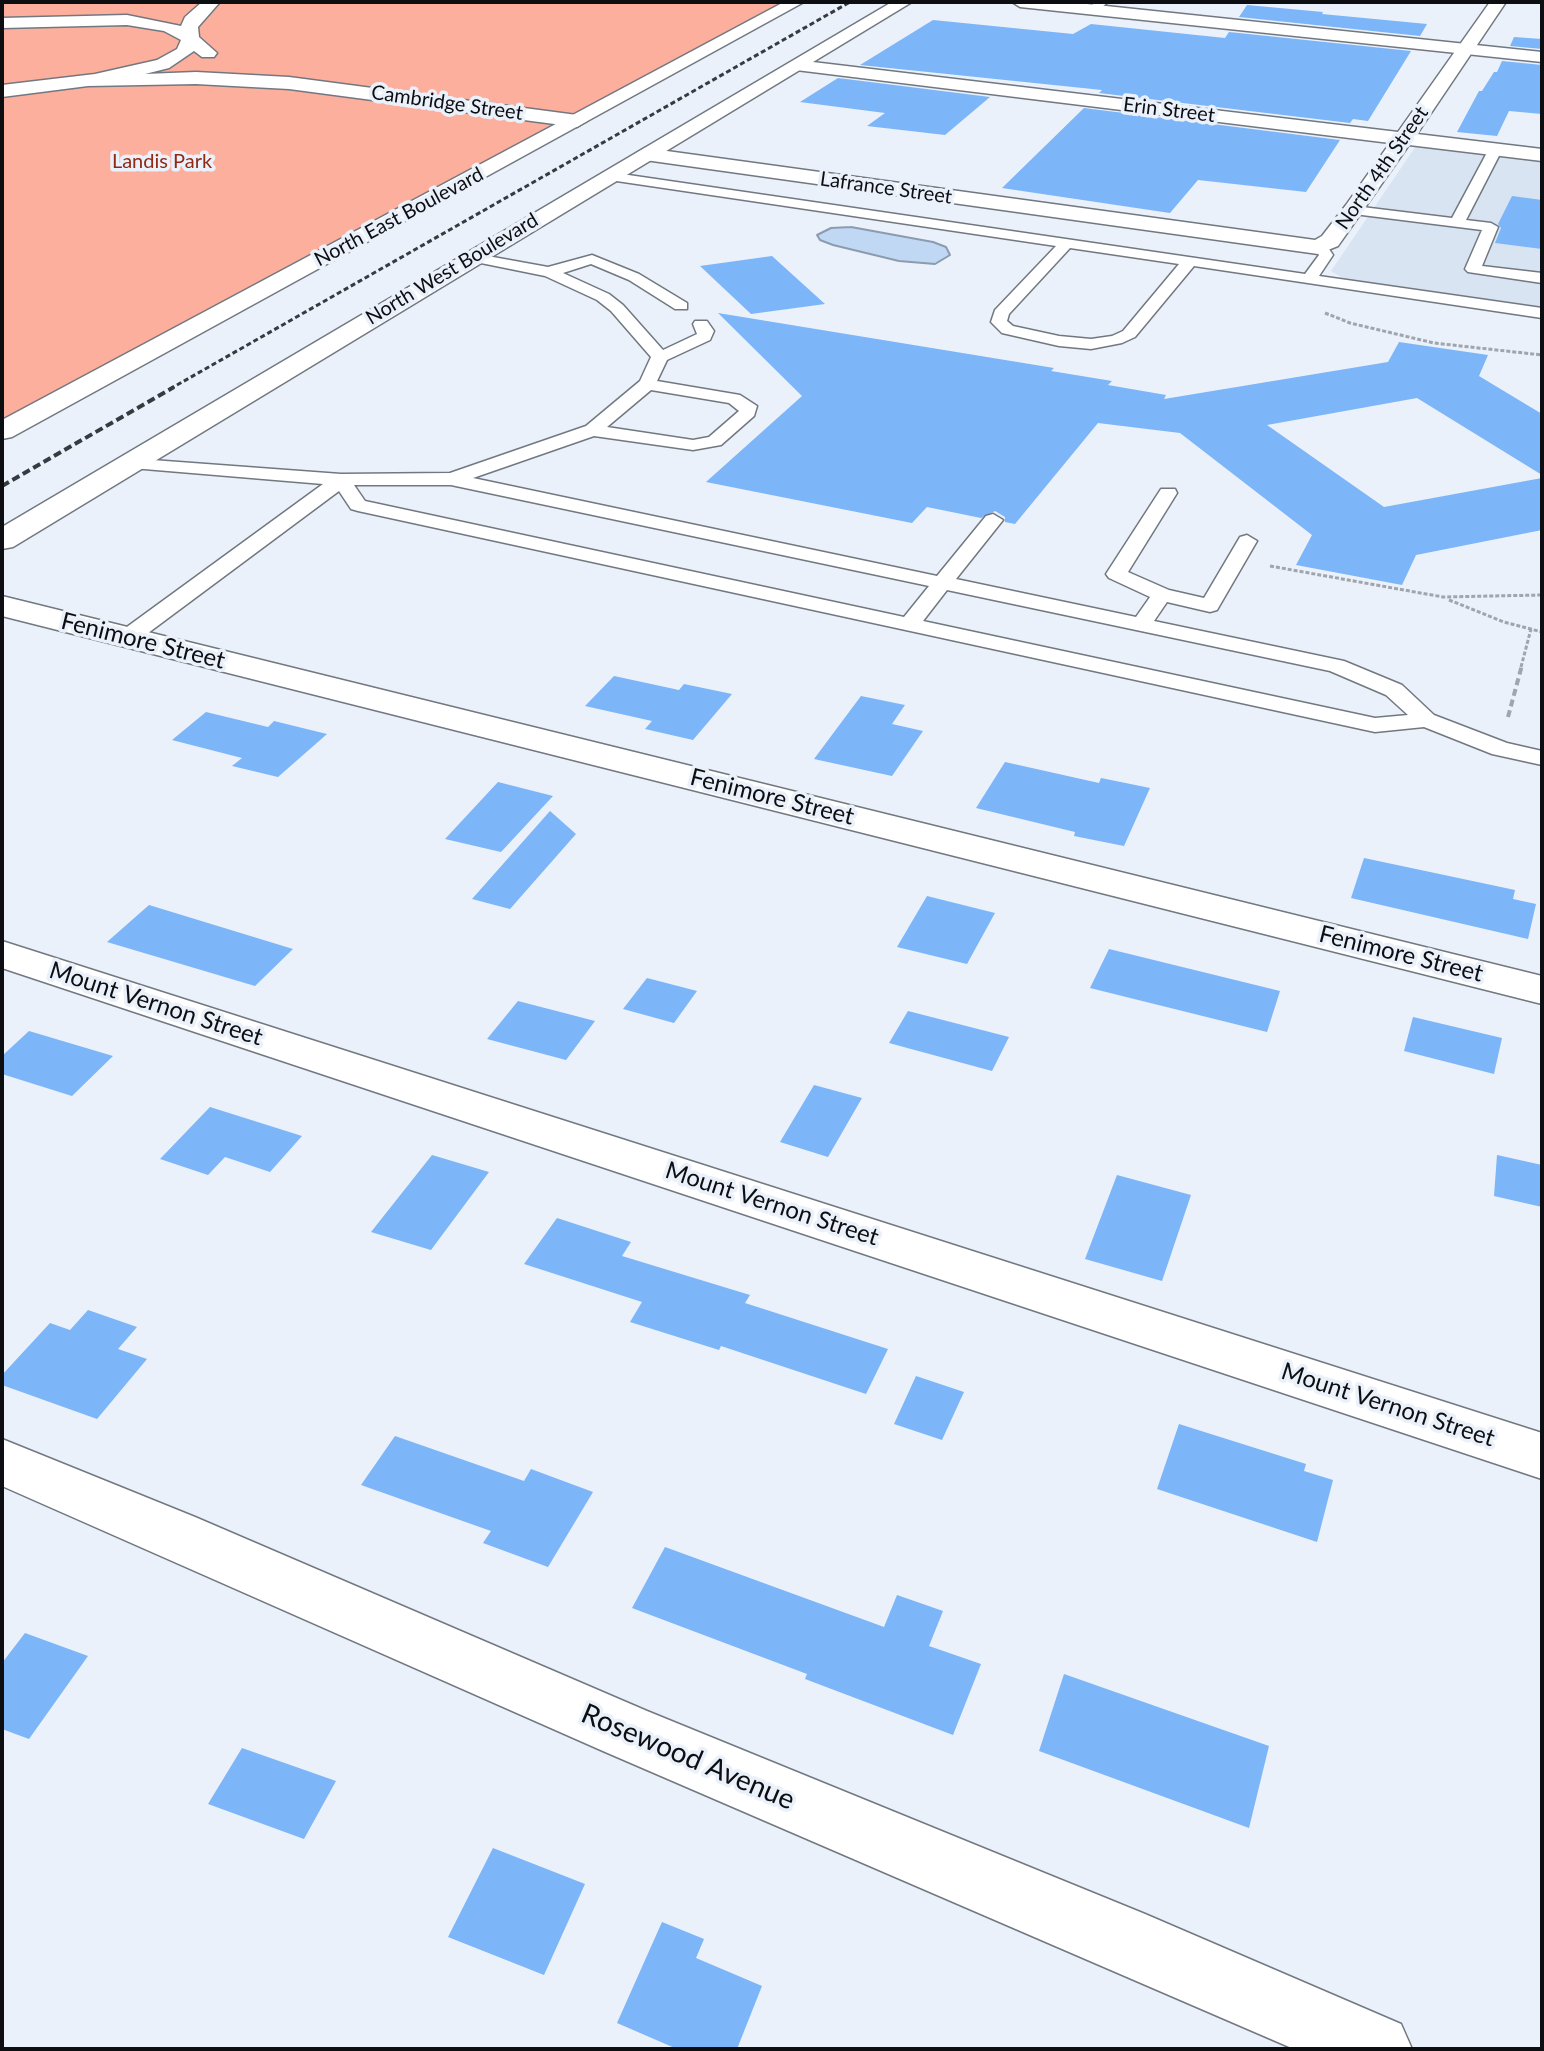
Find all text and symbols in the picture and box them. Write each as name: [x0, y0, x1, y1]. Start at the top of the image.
street label: Cambridge Street: [370, 80, 524, 126]
street label: Erin Street: [1122, 92, 1216, 128]
street label: North 4th Street: [1331, 102, 1433, 234]
park label: Landis Park: [112, 150, 212, 174]
street label: North East Boulevard: [310, 162, 488, 272]
street label: Lafrance Street: [818, 167, 954, 209]
street label: North West Boulevard: [362, 208, 542, 330]
street label: Fenimore Street: [58, 607, 228, 675]
street label: Fenimore Street: [687, 763, 857, 831]
street label: Fenimore Street: [1316, 920, 1486, 988]
street label: Mount Vernon Street: [46, 956, 266, 1052]
street label: Mount Vernon Street: [662, 1156, 882, 1252]
street label: Mount Vernon Street: [1278, 1357, 1498, 1453]
street label: Rosewood Avenue: [576, 1697, 800, 1817]

